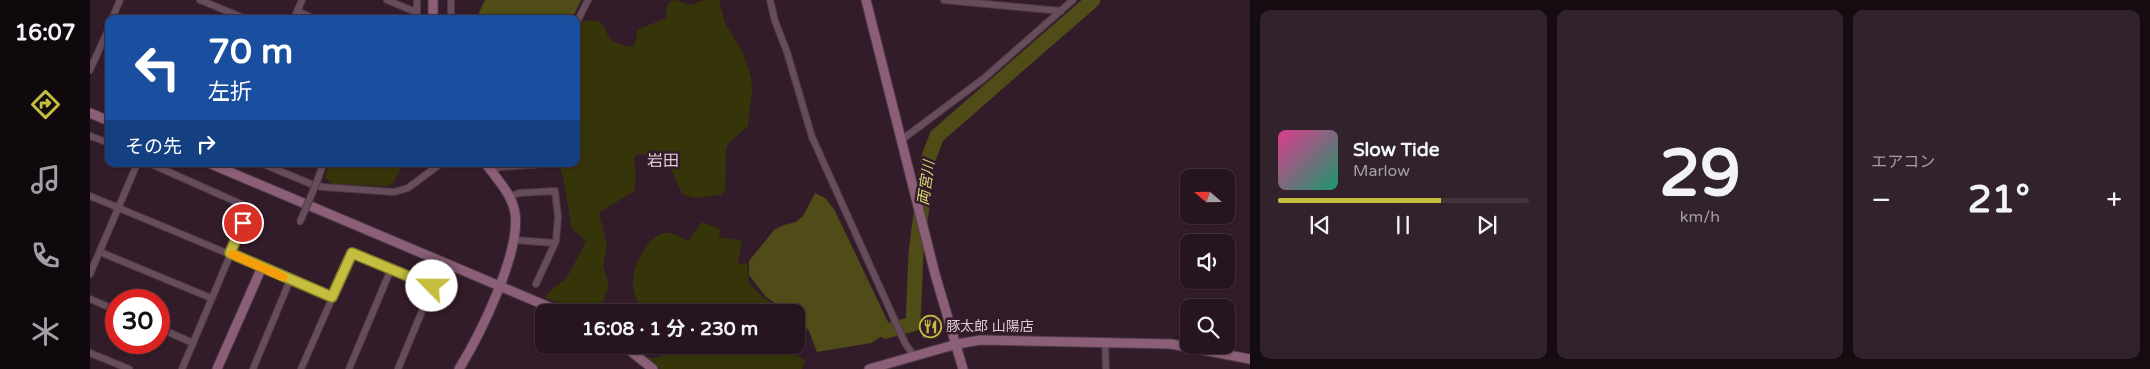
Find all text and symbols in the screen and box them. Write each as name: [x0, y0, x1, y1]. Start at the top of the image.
text: 16:07: [15, 20, 75, 46]
text: 70 m: [208, 31, 293, 73]
icon: left: [125, 35, 190, 100]
text: 左折: [208, 79, 252, 105]
icon: directions: [28, 87, 63, 122]
icon: right: [192, 130, 220, 158]
text: 29: [1659, 135, 1741, 214]
text: その先: [125, 136, 182, 158]
text: Slow Tide: [1353, 139, 1440, 161]
district label: 岩田: [647, 151, 679, 171]
text: エアコン: [1871, 152, 1935, 172]
water label: 両宮川: [914, 157, 938, 207]
text: Marlow: [1353, 161, 1410, 181]
icon: music: [28, 162, 63, 197]
north arrow: [1180, 169, 1235, 224]
map controls: [1180, 169, 1235, 354]
text: 21°: [1968, 177, 2030, 223]
text: −: [1871, 183, 1891, 217]
text: +: [2106, 183, 2122, 217]
pin: [222, 202, 264, 244]
text: km/h: [1680, 207, 1720, 227]
icon: arrive: [229, 209, 257, 237]
icon: previous: [1306, 211, 1334, 239]
icon: pause: [1389, 211, 1417, 239]
icon: next: [1473, 211, 1501, 239]
button: sound: [1180, 234, 1235, 289]
icon: phone: [28, 238, 63, 273]
position arrow: [405, 259, 457, 311]
speed limit sign: 30: [105, 289, 170, 354]
button: search: [1180, 299, 1235, 354]
icon: climate: [28, 314, 63, 349]
restaurant icon: 豚太郎 山陽店: [918, 314, 942, 338]
text: 16:08 · 1 分 · 230 m: [582, 318, 758, 340]
place label: 豚太郎 山陽店: [946, 318, 1034, 335]

